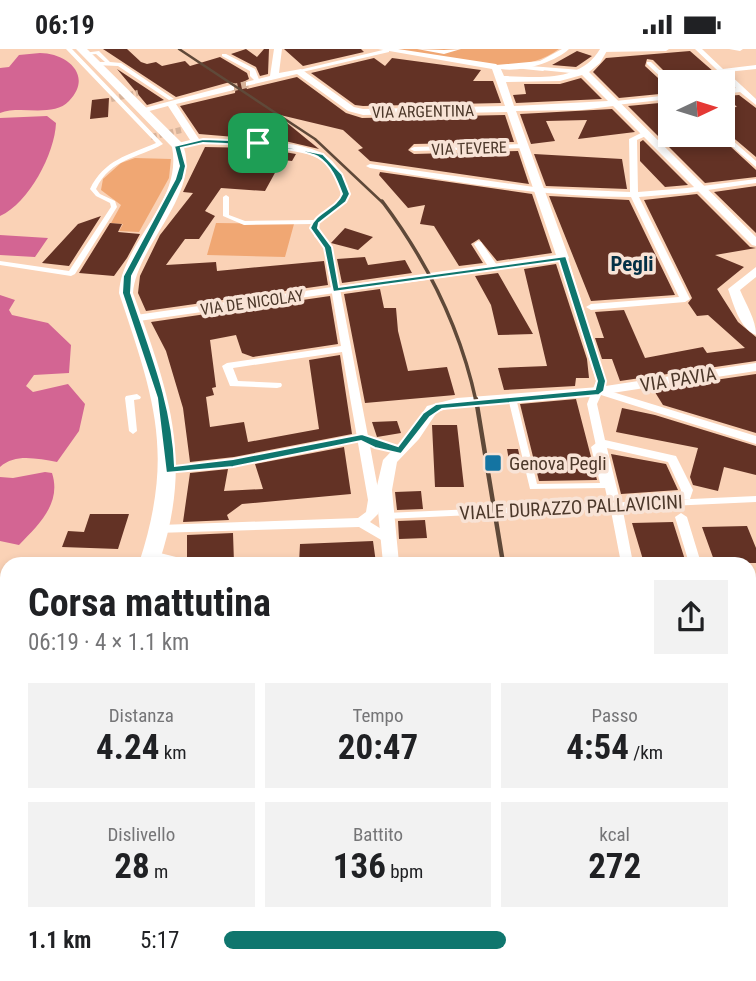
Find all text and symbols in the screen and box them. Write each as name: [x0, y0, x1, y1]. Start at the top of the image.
text: 06:19: [35, 10, 95, 40]
north arrow: [658, 70, 735, 147]
map controls: [658, 70, 735, 147]
street label: VIA ARGENTINA: [372, 101, 474, 122]
pin: [228, 113, 288, 173]
icon: arrive: [239, 124, 277, 162]
street label: VIA TEVERE: [431, 138, 507, 159]
district label: Pegli: [610, 252, 654, 276]
street label: VIA DE NICOLAY: [199, 286, 305, 319]
street label: VIA PAVIA: [638, 362, 718, 397]
place label: Genova Pegli: [509, 452, 607, 475]
marker: Genova Pegli: [483, 453, 503, 473]
street label: VIALE DURAZZO PALLAVICINI: [459, 490, 683, 525]
button: share: [654, 580, 728, 654]
text: Corsa mattutina: [28, 581, 271, 625]
text: 06:19 · 4 × 1.1 km: [28, 629, 189, 656]
text: Distanza: [109, 704, 174, 727]
text: Tempo: [352, 704, 404, 727]
text: Passo: [591, 704, 638, 727]
text: 4.24: [96, 727, 159, 768]
text: 20:47: [338, 727, 418, 768]
text: 4:54: [566, 727, 629, 768]
text: km: [159, 741, 187, 764]
text: /km: [629, 741, 663, 764]
text: Dislivello: [107, 823, 175, 846]
text: Battito: [353, 823, 403, 846]
text: kcal: [599, 823, 630, 846]
text: 28: [114, 846, 150, 887]
text: 136: [333, 846, 386, 887]
text: 272: [588, 846, 641, 887]
text: m: [150, 860, 168, 883]
text: bpm: [386, 860, 423, 883]
text: 1.1 km: [28, 927, 91, 954]
text: 5:17: [140, 927, 179, 954]

